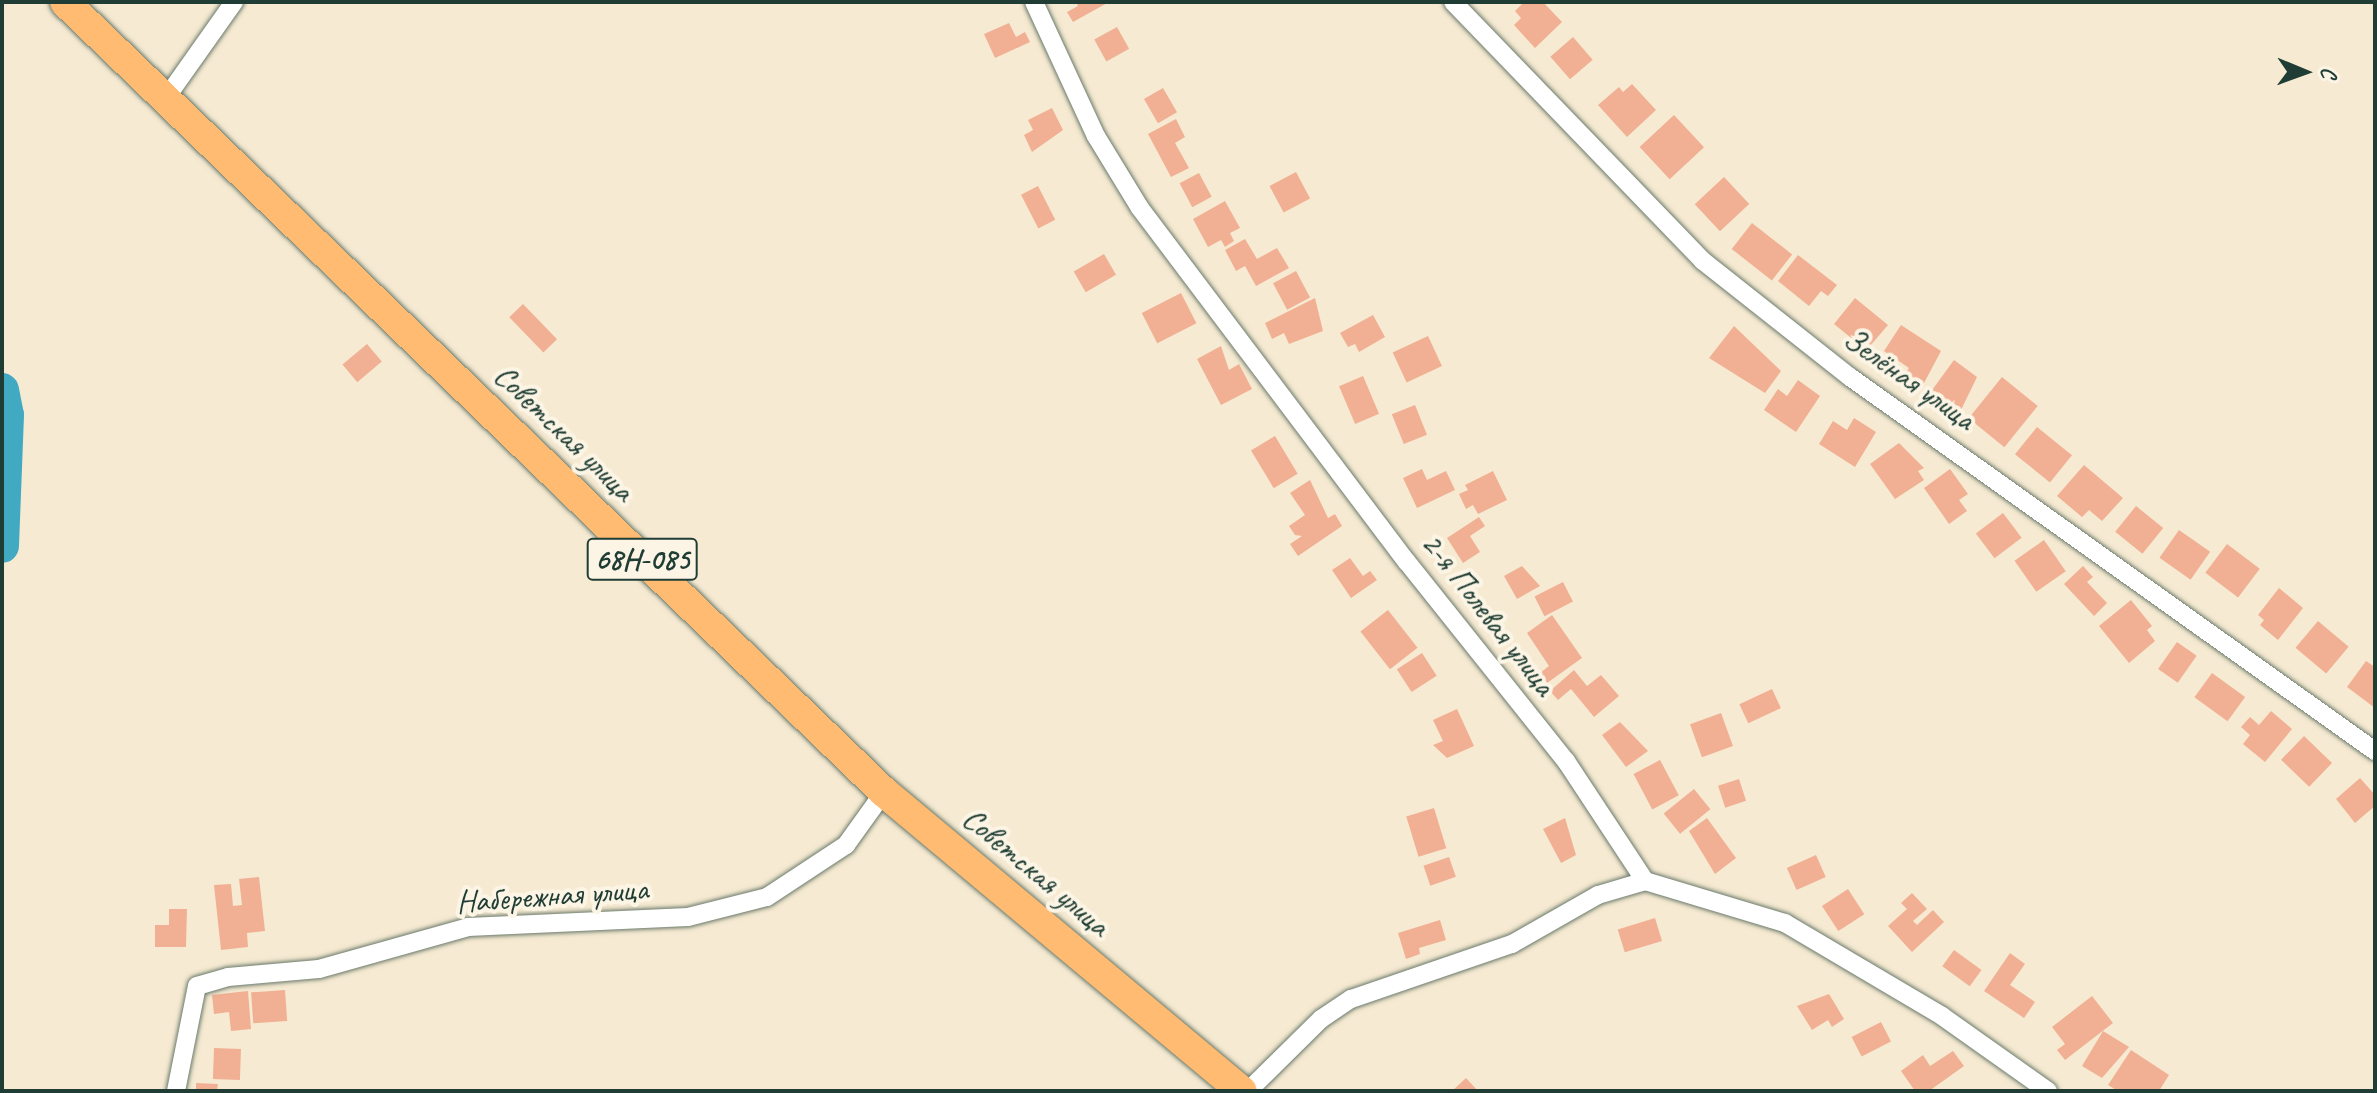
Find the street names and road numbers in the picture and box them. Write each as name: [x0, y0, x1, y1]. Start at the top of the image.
street label: Зелёная улица: [1834, 319, 1984, 439]
street label: Советская улица: [485, 355, 643, 511]
street label: 2-я Полевая улица: [1412, 524, 1564, 704]
road number: 68Н-085: [586, 533, 698, 585]
street label: Советская улица: [953, 798, 1119, 946]
street label: Набережная улица: [453, 870, 651, 922]

